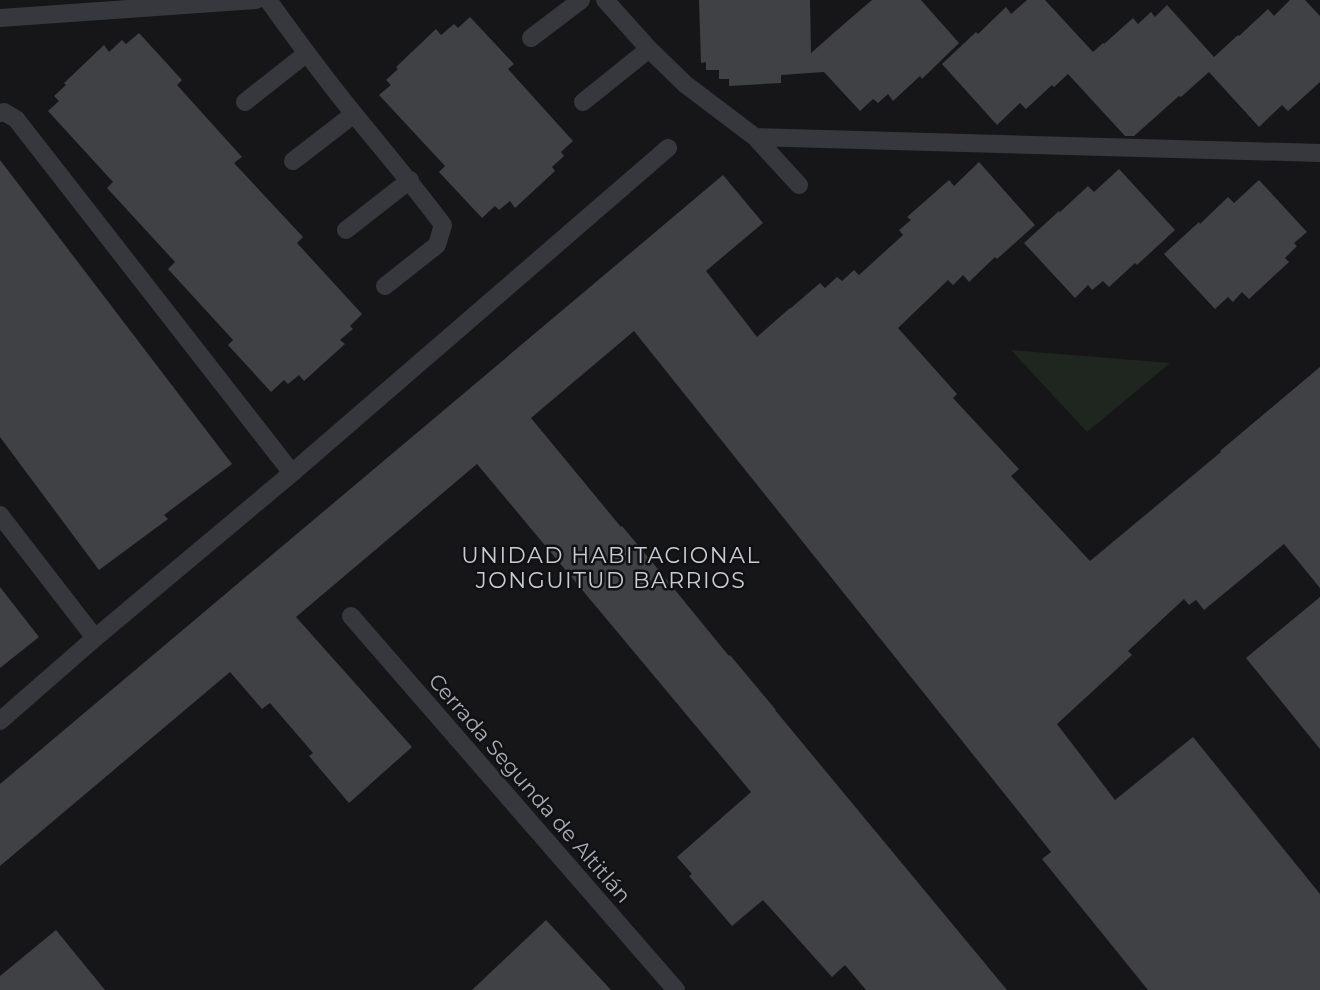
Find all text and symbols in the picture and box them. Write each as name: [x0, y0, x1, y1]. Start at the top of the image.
district label: UNIDAD HABITACIONAL JONGUITUD BARRIOS: [461, 542, 761, 594]
street label: Cerrada Segunda de Altitlán: [424, 668, 636, 908]

